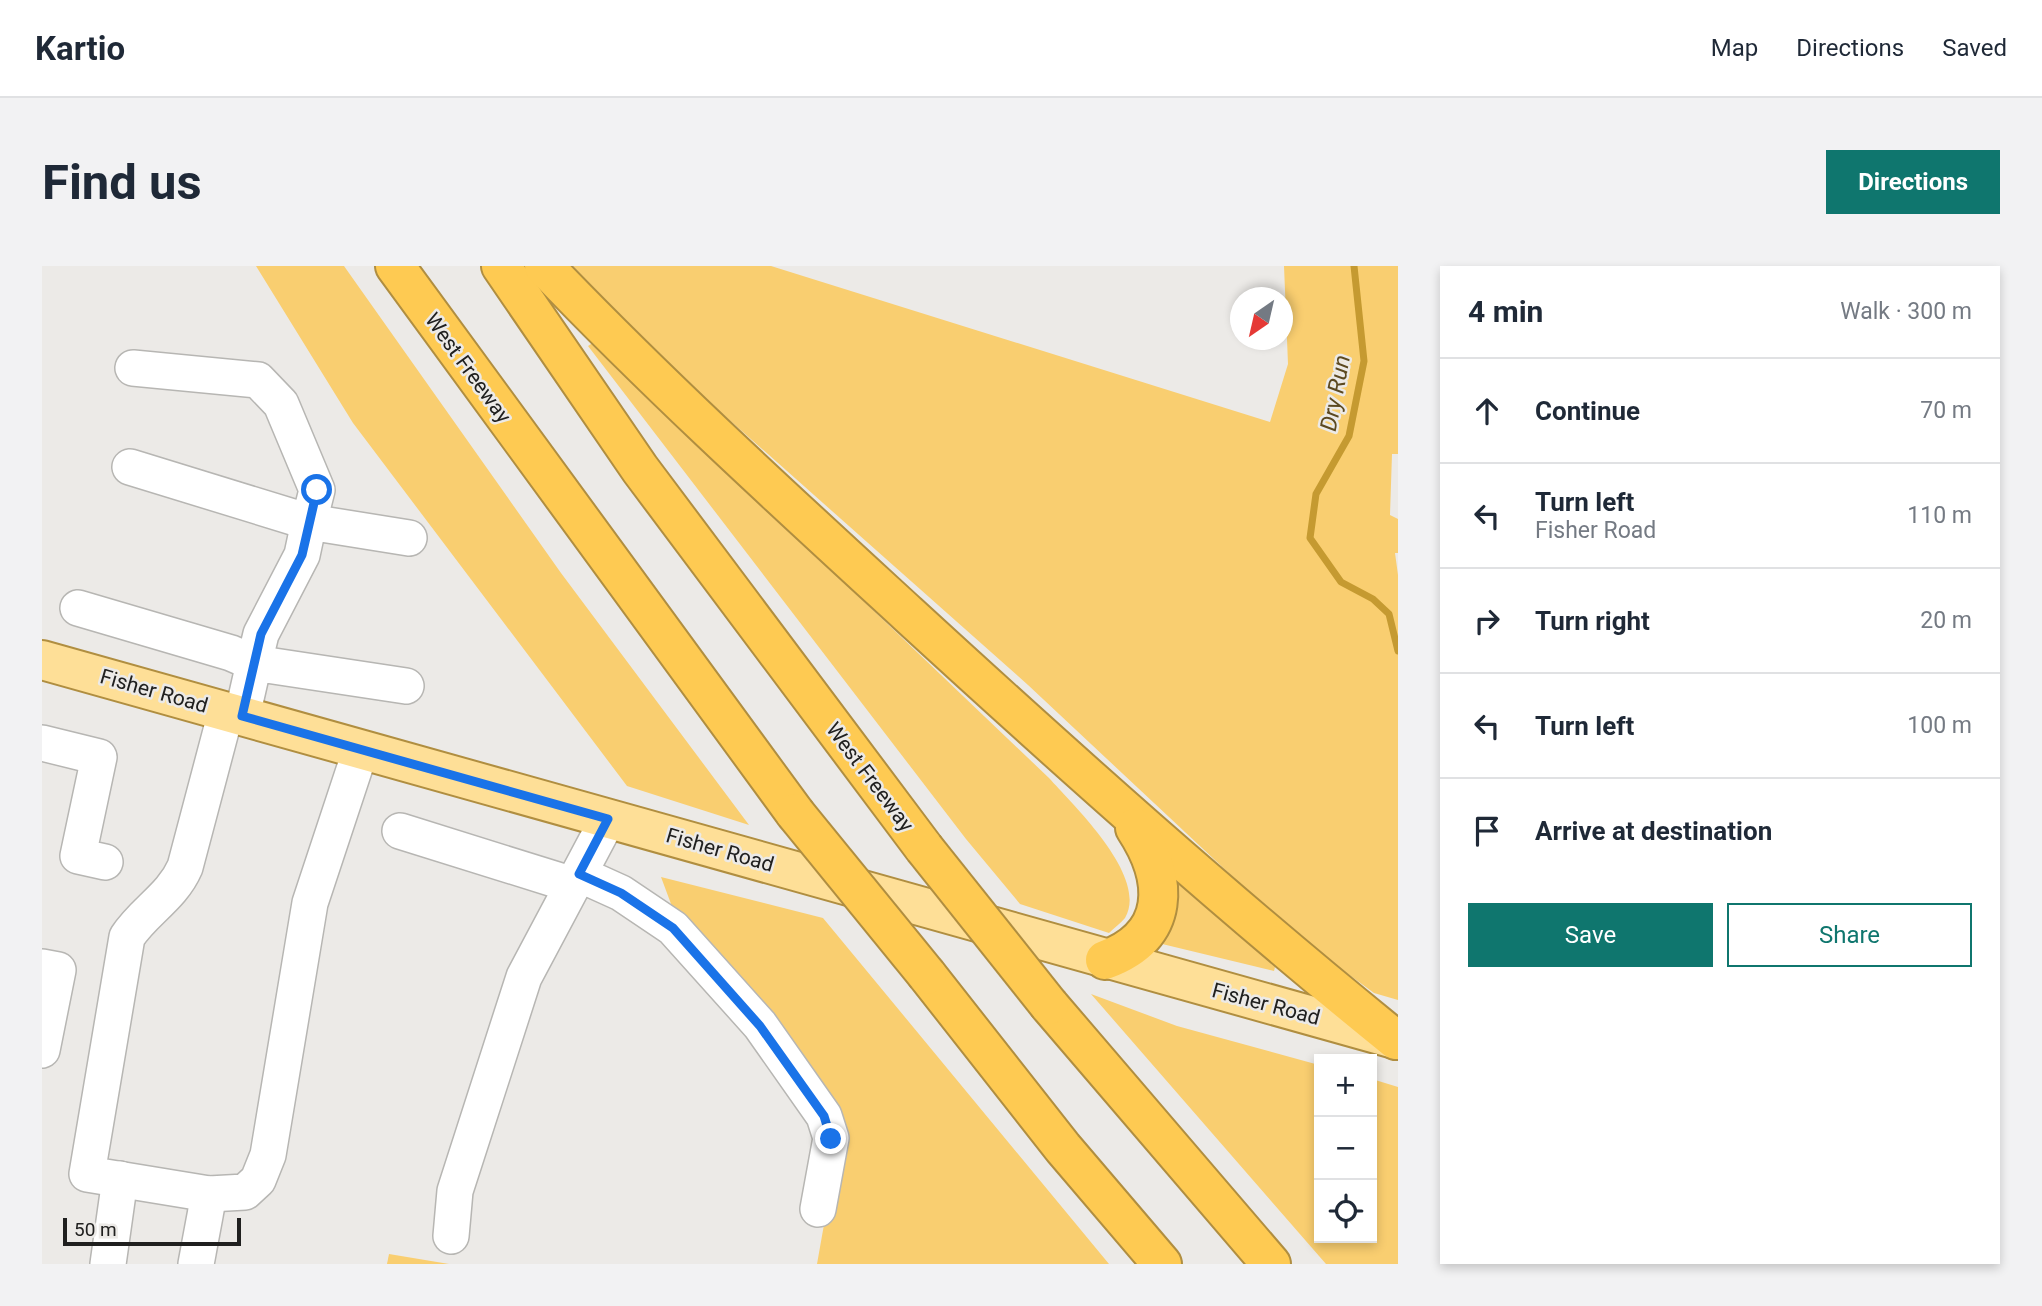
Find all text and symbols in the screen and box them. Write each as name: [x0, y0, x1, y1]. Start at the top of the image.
text: Kartio: [35, 29, 125, 68]
text: Map: [1711, 34, 1758, 62]
text: Directions: [1796, 34, 1904, 62]
text: Saved: [1942, 34, 2007, 62]
button: Directions: [1826, 150, 2000, 214]
text: Find us: [42, 154, 202, 211]
north arrow: [1230, 287, 1293, 350]
text: 4 min: [1468, 294, 1543, 329]
text: Walk · 300 m: [1840, 298, 1972, 325]
street label: West Freeway: [420, 308, 516, 428]
water label: Dry Run: [1315, 353, 1356, 433]
icon: ahead: [1468, 392, 1506, 430]
text: Continue: [1535, 396, 1640, 426]
text: 70 m: [1920, 397, 1972, 424]
route start: [301, 474, 332, 505]
text: Turn left: [1535, 487, 1634, 517]
icon: left: [1468, 497, 1506, 535]
text: 110 m: [1907, 502, 1972, 529]
text: Fisher Road: [1535, 517, 1656, 544]
icon: right: [1468, 602, 1506, 640]
text: Turn right: [1535, 606, 1650, 636]
text: 20 m: [1920, 607, 1972, 634]
street label: Fisher Road: [97, 664, 211, 718]
icon: left: [1468, 707, 1506, 745]
text: Turn left: [1535, 711, 1634, 741]
text: 100 m: [1907, 712, 1972, 739]
street label: West Freeway: [821, 718, 919, 836]
icon: arrive: [1468, 812, 1506, 850]
text: Arrive at destination: [1535, 816, 1772, 846]
street label: Fisher Road: [663, 823, 777, 877]
button: Save: [1468, 903, 1713, 967]
button: Share: [1727, 903, 1972, 967]
street label: Fisher Road: [1209, 978, 1323, 1030]
map controls: [1314, 1054, 1377, 1243]
button: +: [1314, 1054, 1377, 1117]
button: −: [1314, 1117, 1377, 1180]
route end: [815, 1123, 846, 1154]
button: locate: [1314, 1180, 1377, 1243]
scale bar: [63, 1215, 242, 1247]
text: 50 m: [74, 1218, 117, 1241]

